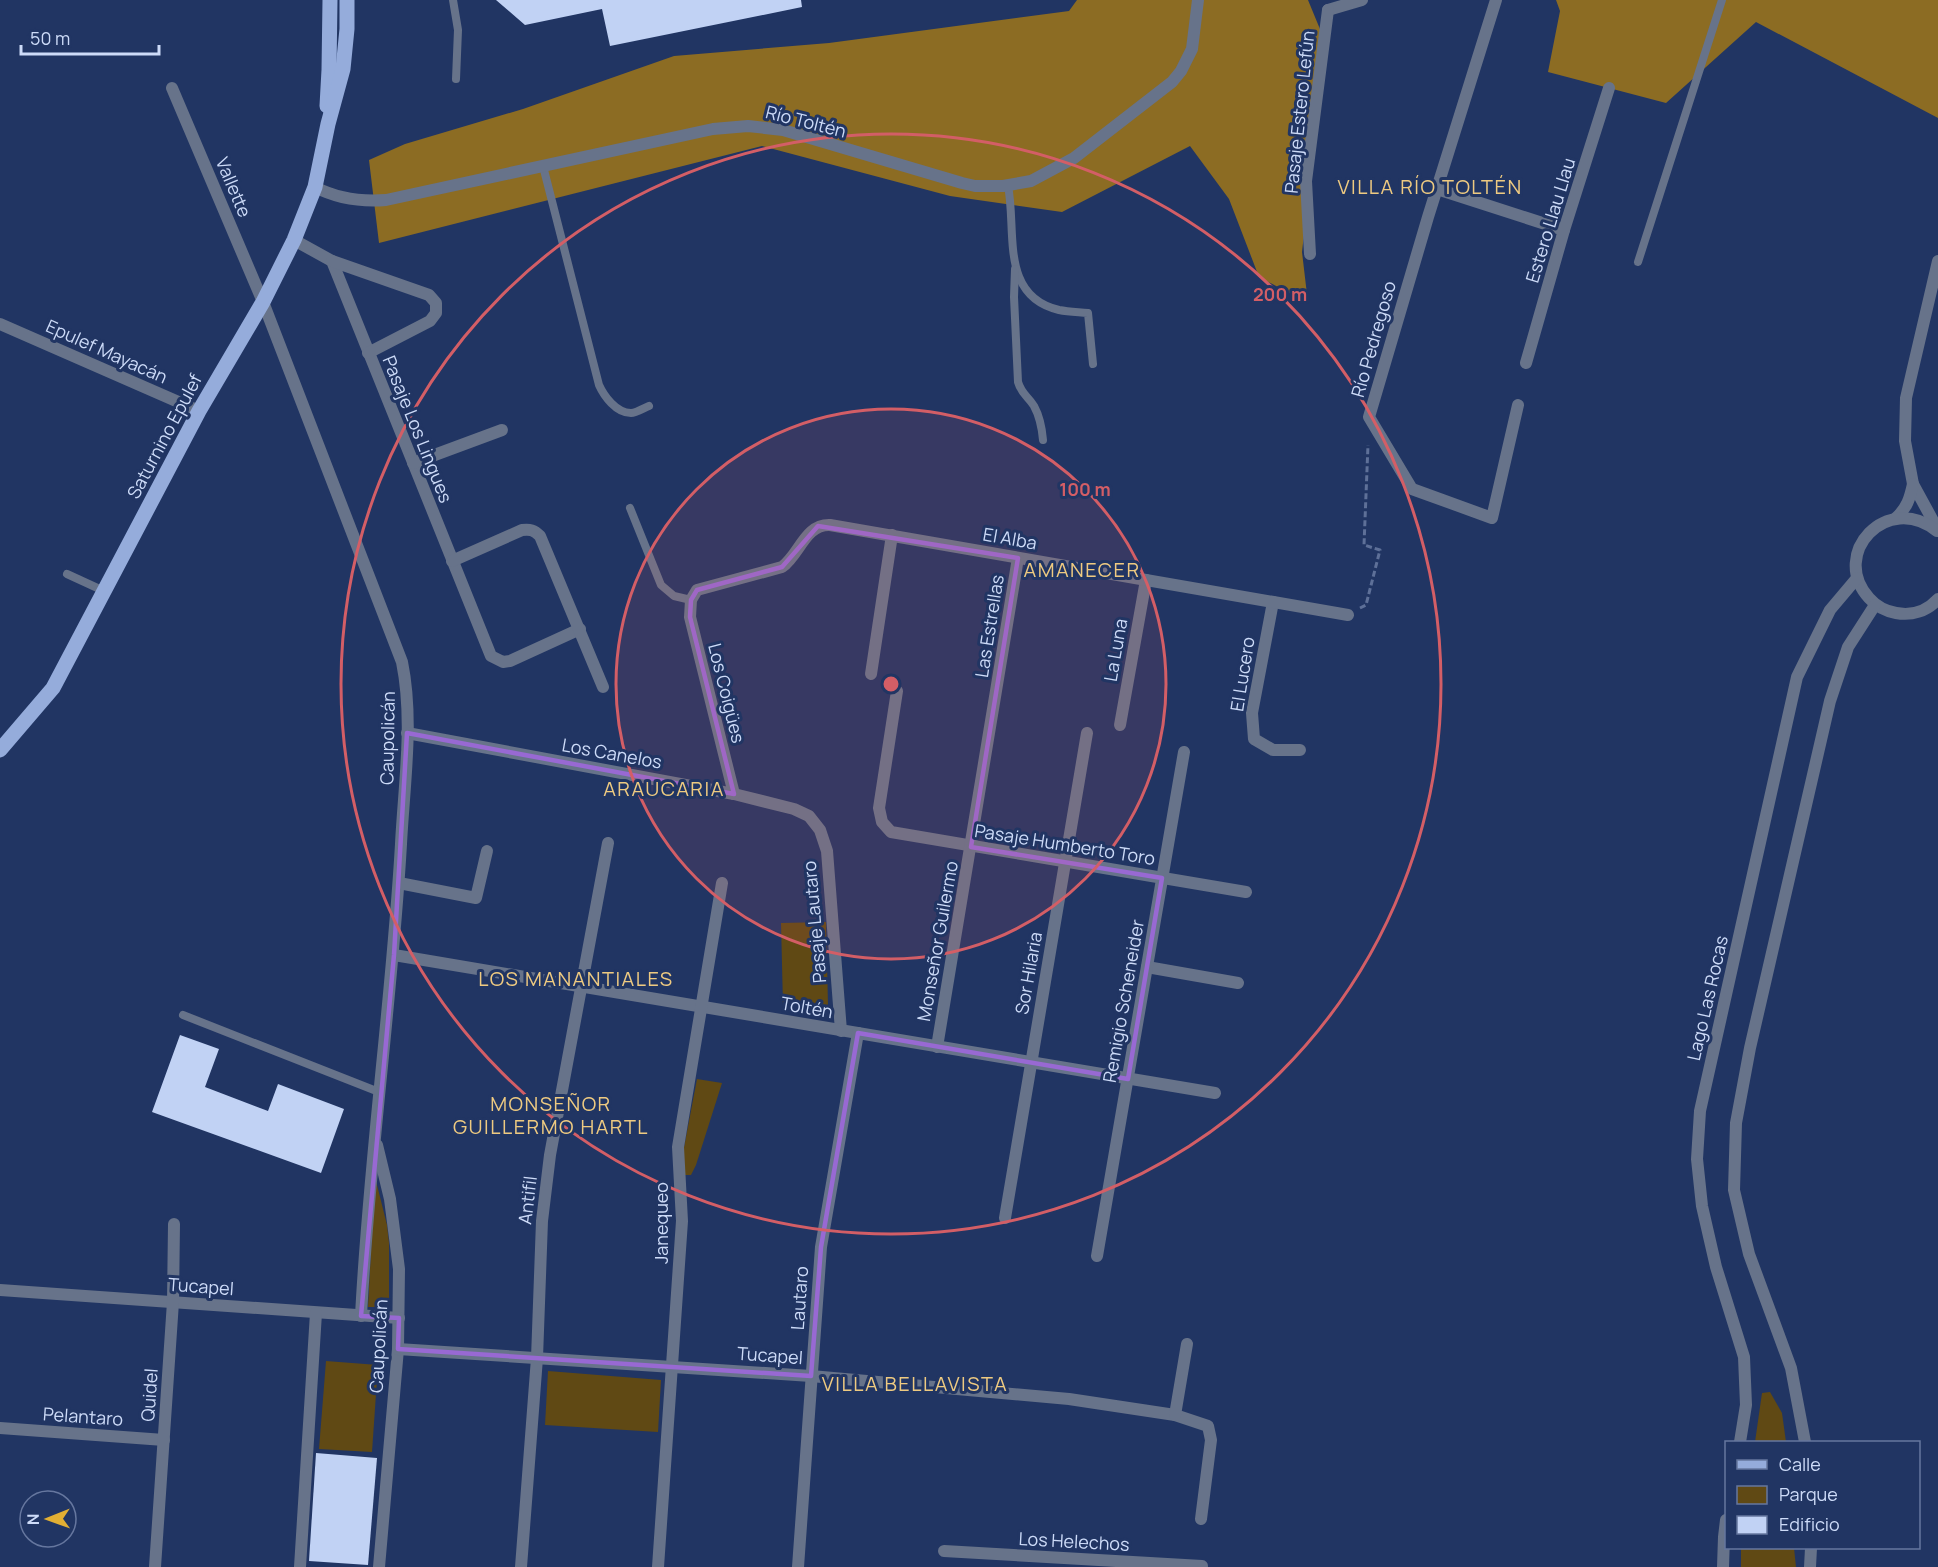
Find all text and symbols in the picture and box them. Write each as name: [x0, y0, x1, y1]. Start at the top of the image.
scale bar: [21, 18, 159, 56]
text: 50 m: [30, 26, 70, 50]
street label: Pasaje Estero Lefún: [1279, 29, 1319, 195]
street label: Río Toltén: [763, 99, 849, 143]
street label: Vallette: [211, 153, 257, 221]
street label: Estero Llau Llau: [1520, 155, 1580, 285]
district label: VILLA RÍO TOLTÉN: [1337, 173, 1523, 200]
street label: Río Pedregoso: [1345, 278, 1401, 400]
text: 200 m: [1253, 282, 1307, 306]
street label: Epulef Mayacán: [42, 313, 172, 389]
street label: Pasaje Los Lingues: [378, 352, 458, 506]
street label: Saturnino Epulef: [121, 369, 207, 503]
text: 100 m: [1059, 477, 1111, 501]
street label: El Alba: [981, 521, 1039, 555]
district label: AMANECER: [1023, 556, 1141, 583]
street label: Las Estrellas: [969, 573, 1009, 679]
street label: La Luna: [1098, 617, 1132, 683]
street label: El Lucero: [1224, 635, 1260, 713]
street label: Los Coigües: [703, 641, 751, 745]
centre of rings: [881, 674, 901, 694]
street label: Caupolicán: [374, 691, 400, 785]
street label: Los Canelos: [560, 732, 664, 774]
district label: ARAUCARIA: [603, 775, 725, 802]
street label: Pasaje Humberto Toro: [973, 818, 1157, 870]
street label: Monseñor Guilermo: [911, 859, 963, 1023]
street label: Pasaje Lautaro: [797, 860, 831, 984]
street label: Remigio Scheneider: [1097, 917, 1149, 1084]
street label: Sor Hilaria: [1009, 930, 1047, 1016]
street label: Lago Las Rocas: [1681, 933, 1733, 1063]
district label: LOS MANANTIALES: [478, 965, 674, 992]
street label: Toltén: [779, 991, 835, 1023]
district label: MONSEÑOR GUILLERMO HARTL: [453, 1090, 649, 1140]
street label: Antifil: [512, 1174, 542, 1226]
street label: Janequeo: [649, 1182, 673, 1264]
street label: Lautaro: [785, 1265, 813, 1331]
street label: Tucapel: [167, 1272, 235, 1300]
street label: Caupolicán: [364, 1298, 392, 1394]
street label: Tucapel: [736, 1341, 804, 1369]
street label: Quidel: [135, 1368, 163, 1422]
district label: VILLA BELLAVISTA: [822, 1370, 1008, 1397]
street label: Pelantaro: [42, 1401, 124, 1431]
legend: [1725, 1441, 1920, 1549]
text: Calle: [1779, 1452, 1821, 1476]
text: Parque: [1779, 1482, 1838, 1506]
north arrow: [18, 1489, 78, 1549]
text: Edificio: [1779, 1512, 1840, 1536]
text: N: [22, 1513, 44, 1525]
street label: Los Helechos: [1018, 1526, 1130, 1556]

